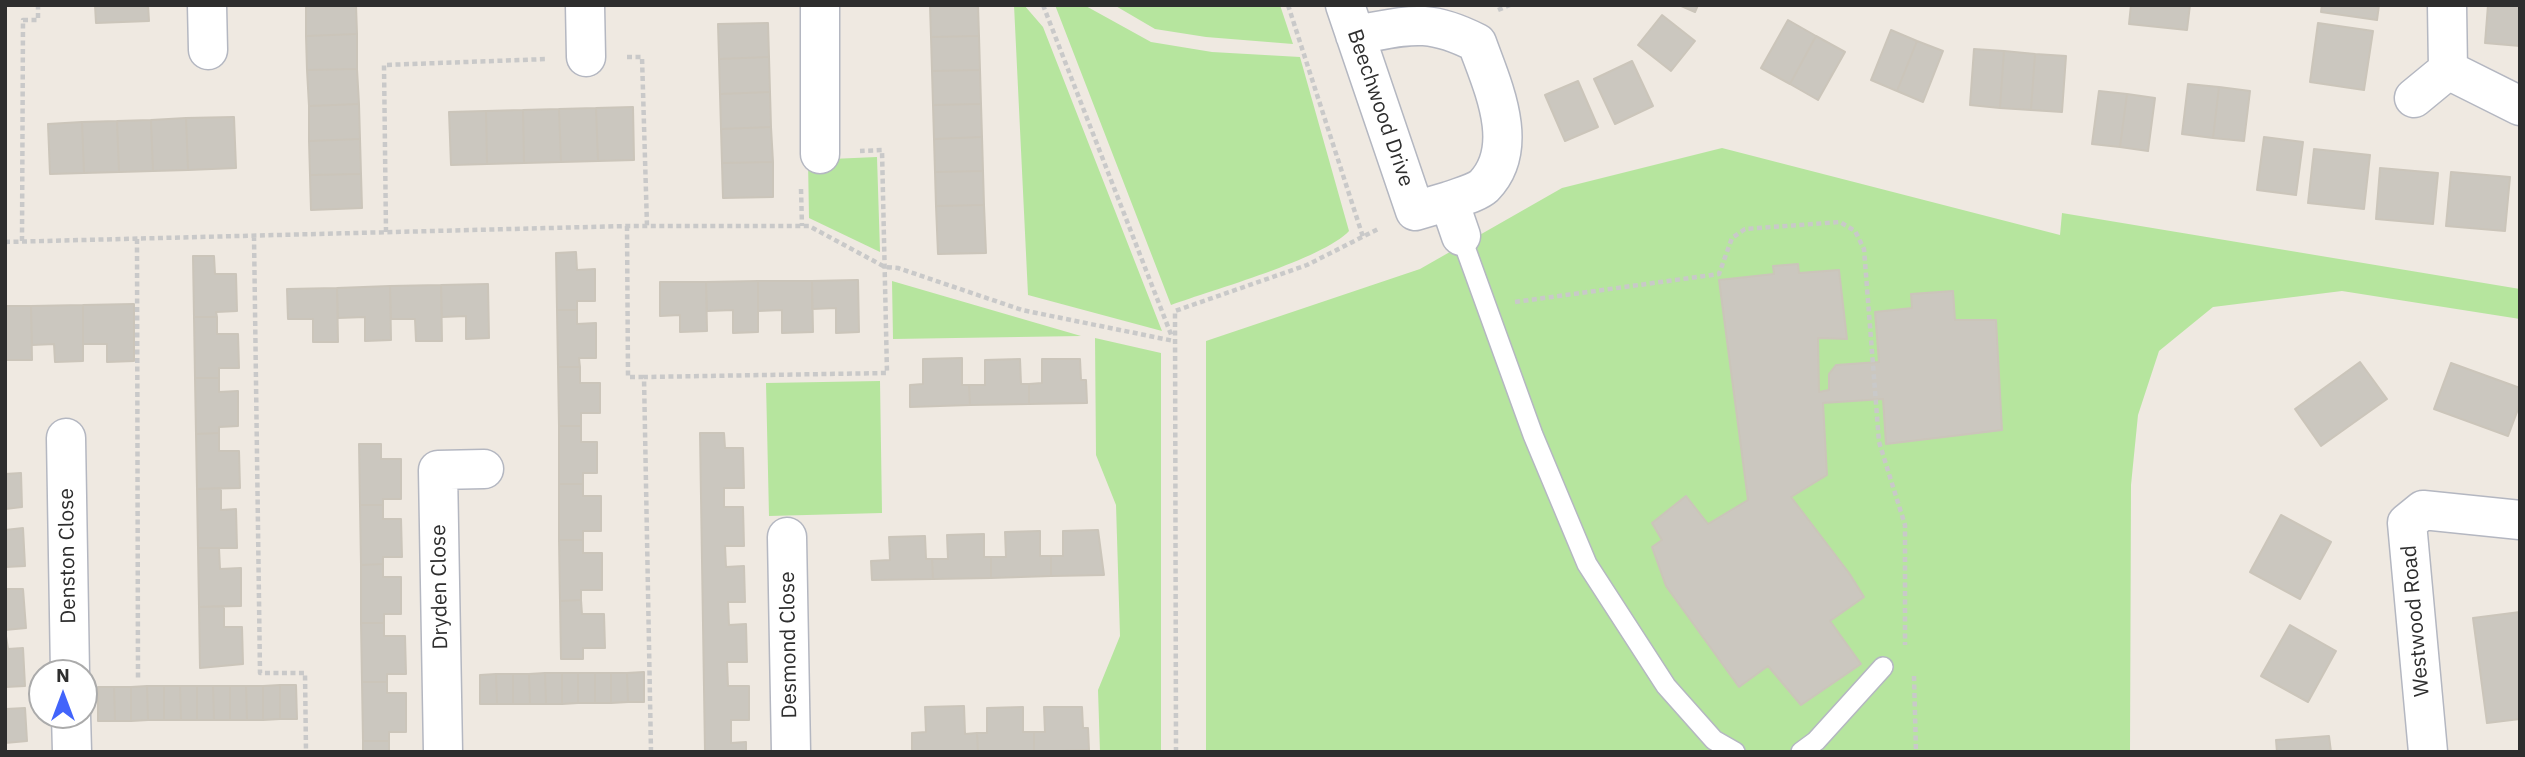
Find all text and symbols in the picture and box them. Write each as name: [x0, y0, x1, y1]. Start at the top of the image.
street label: Beechwood Drive: [1341, 26, 1419, 190]
street label: Denston Close: [54, 488, 82, 624]
street label: Dryden Close: [426, 524, 454, 650]
street label: Westwood Road: [2397, 544, 2435, 698]
street label: Desmond Close: [775, 571, 803, 719]
north arrow: [28, 659, 98, 729]
text: N: [56, 663, 70, 687]

